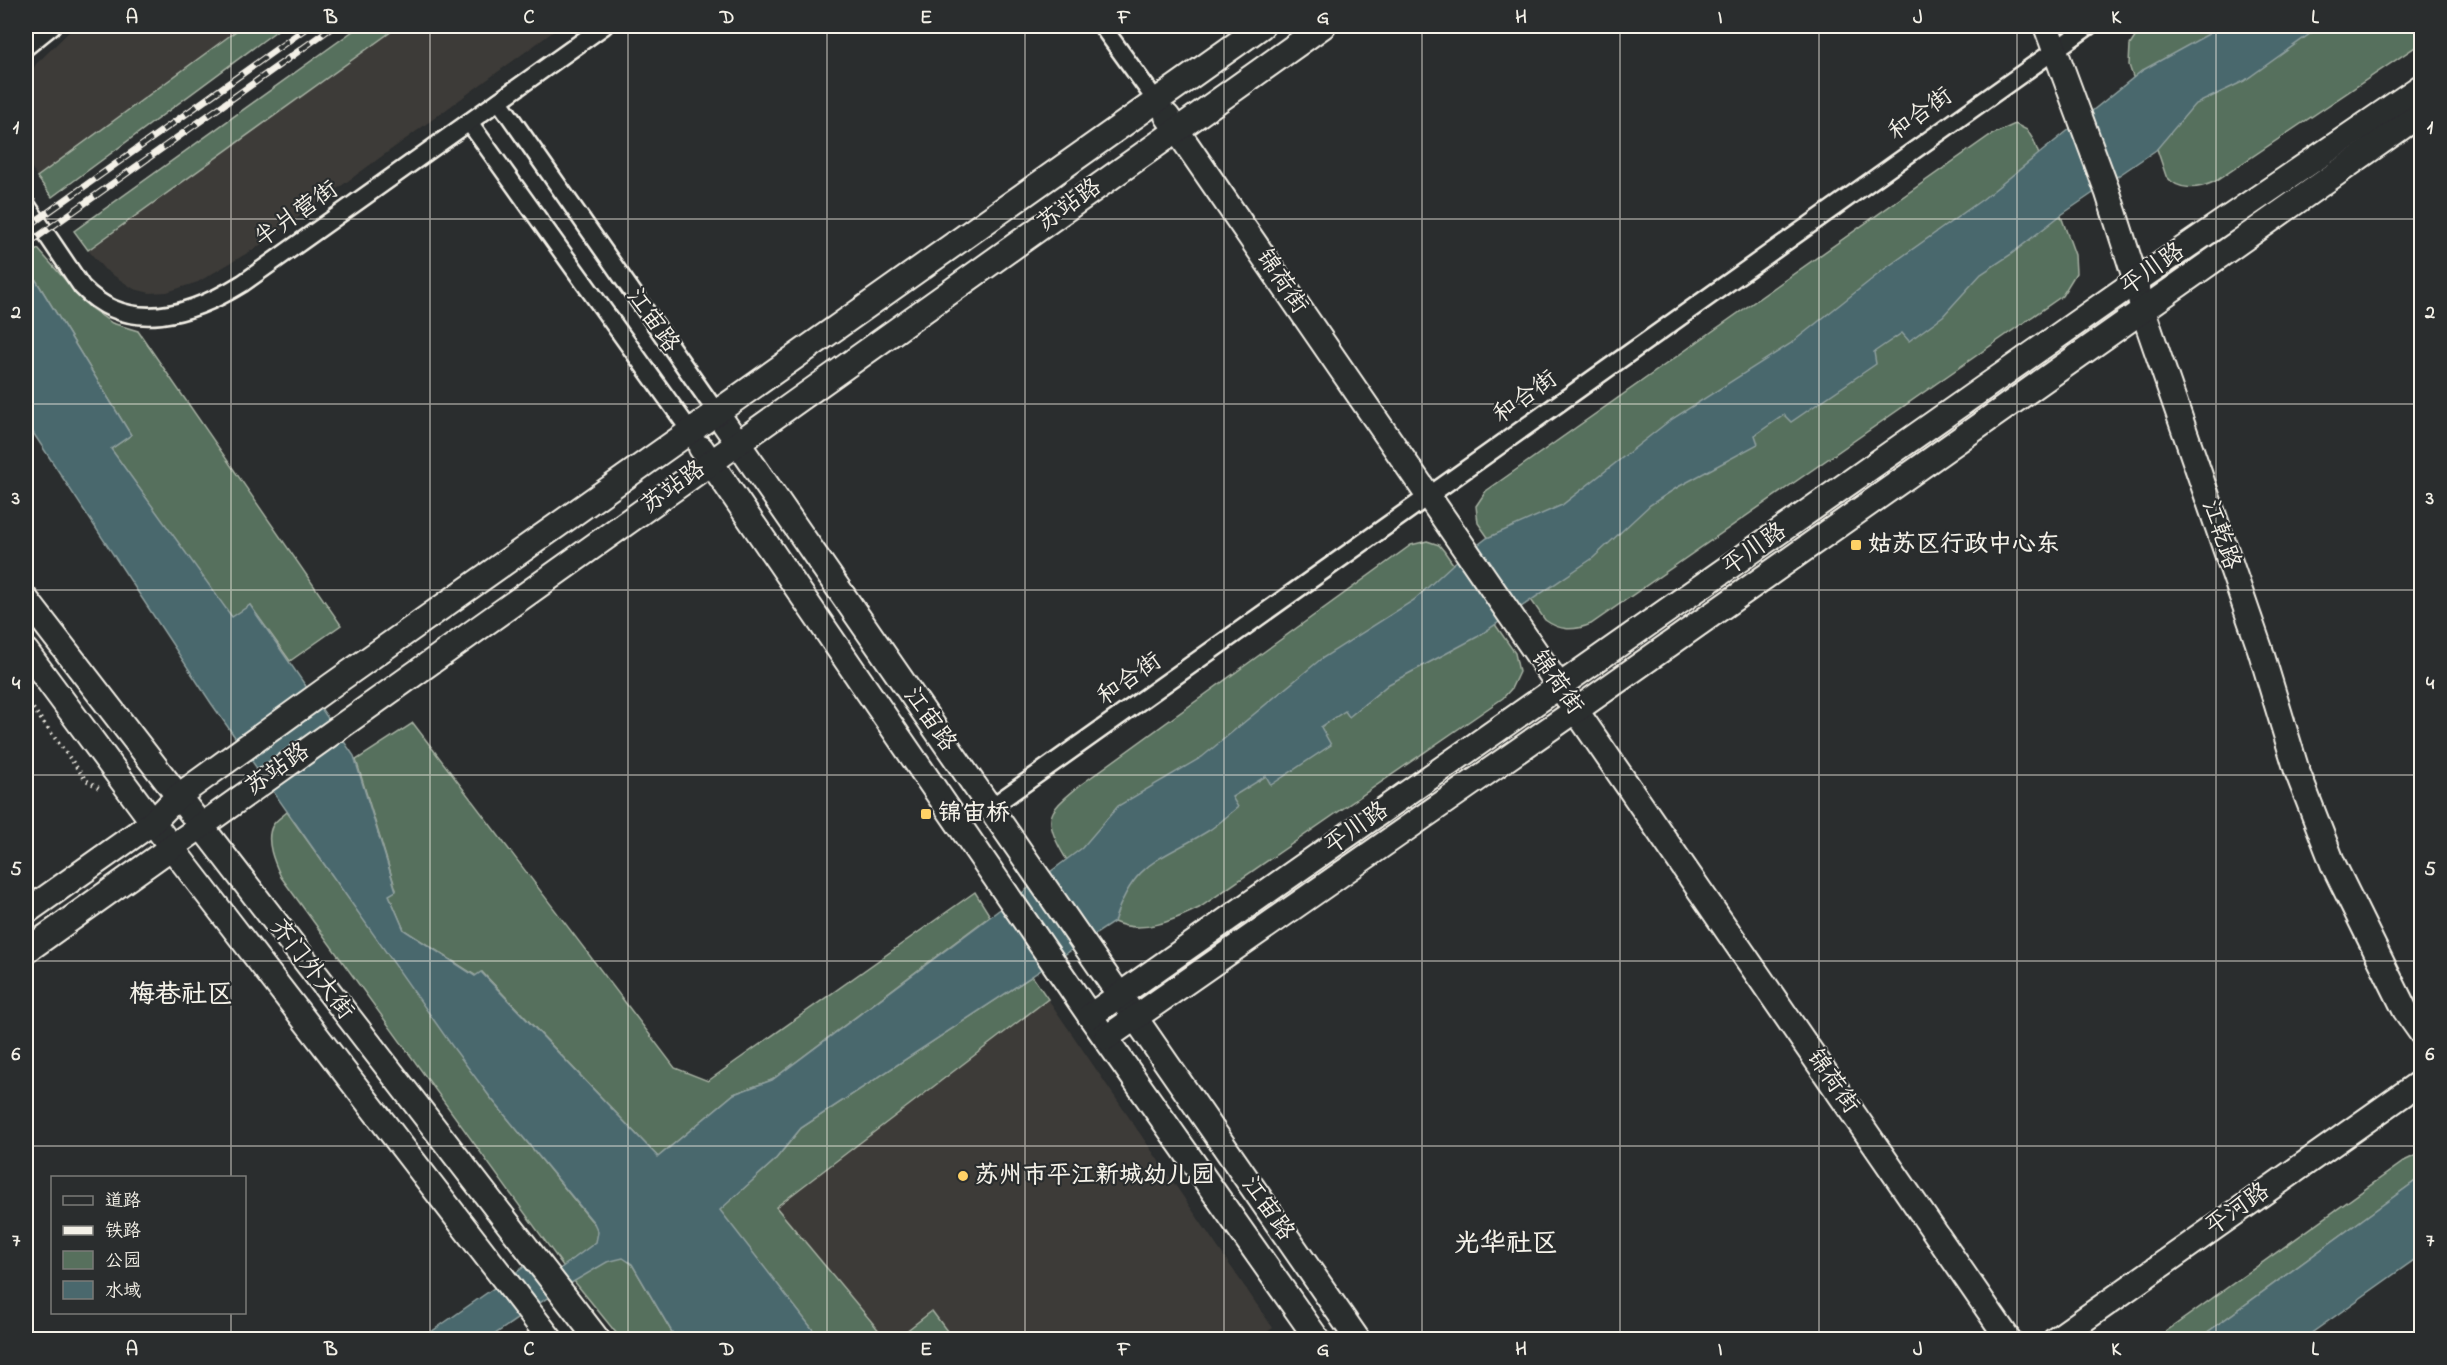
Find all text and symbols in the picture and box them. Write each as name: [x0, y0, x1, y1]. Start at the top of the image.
text: A: [126, 4, 138, 33]
text: B: [323, 4, 338, 33]
text: C: [524, 4, 535, 33]
text: D: [719, 4, 734, 33]
text: E: [920, 4, 932, 33]
text: F: [1117, 4, 1131, 33]
text: G: [1317, 4, 1330, 33]
text: H: [1515, 4, 1527, 33]
text: I: [1718, 4, 1723, 33]
text: J: [1913, 4, 1923, 33]
text: K: [2111, 4, 2122, 33]
text: L: [2311, 4, 2319, 33]
street label: 和合街: [1882, 80, 1960, 150]
text: 1: [13, 114, 20, 143]
text: 1: [2427, 114, 2434, 143]
street label: 苏站路: [1031, 171, 1109, 241]
street label: 半爿营街: [248, 173, 346, 257]
street label: 平川路: [2113, 235, 2193, 305]
street label: 锦荷街: [1246, 242, 1316, 322]
street label: 江宙路: [617, 281, 687, 361]
text: 2: [10, 299, 21, 328]
text: 2: [2424, 299, 2435, 328]
street label: 和合街: [1487, 363, 1565, 433]
street label: 苏站路: [635, 453, 713, 523]
text: 3: [11, 485, 20, 514]
text: 3: [2425, 485, 2434, 514]
street label: 江乾路: [2192, 495, 2248, 575]
street label: 平川路: [1715, 515, 1795, 585]
place label: 姑苏区行政中心东: [1868, 528, 2060, 563]
marker: 姑苏区行政中心东: [1849, 538, 1863, 552]
street label: 锦荷街: [1521, 643, 1591, 723]
street label: 和合街: [1090, 645, 1170, 715]
text: 4: [12, 670, 21, 699]
text: 4: [2426, 670, 2435, 699]
street label: 江宙路: [894, 680, 964, 760]
street label: 苏站路: [238, 735, 318, 805]
street label: 平川路: [1317, 794, 1397, 864]
place label: 锦宙桥: [938, 797, 1010, 832]
marker: 锦宙桥: [919, 807, 933, 821]
text: 5: [10, 856, 22, 885]
text: 5: [2424, 856, 2436, 885]
street label: 齐门外大街: [260, 912, 362, 1028]
district label: 梅巷社区: [129, 977, 233, 1015]
text: 6: [12, 1041, 21, 1070]
text: 6: [2426, 1041, 2435, 1070]
street label: 锦荷街: [1797, 1042, 1867, 1122]
place label: 苏州市平江新城幼儿园: [975, 1159, 1215, 1194]
marker: 苏州市平江新城幼儿园: [956, 1169, 970, 1183]
street label: 江宙路: [1232, 1169, 1302, 1249]
street label: 平河路: [2198, 1175, 2278, 1245]
legend: [51, 1176, 246, 1314]
text: 道路: [105, 1189, 141, 1215]
text: 铁路: [105, 1219, 141, 1245]
district label: 光华社区: [1454, 1226, 1558, 1264]
text: 7: [12, 1227, 21, 1256]
text: 7: [2426, 1227, 2435, 1256]
text: 公园: [105, 1249, 141, 1275]
text: 水域: [105, 1279, 141, 1305]
text: A: [126, 1336, 138, 1365]
text: B: [323, 1336, 338, 1365]
text: C: [524, 1336, 535, 1365]
text: D: [719, 1336, 734, 1365]
text: E: [920, 1336, 932, 1365]
text: F: [1117, 1336, 1131, 1365]
text: G: [1317, 1336, 1330, 1365]
text: H: [1515, 1336, 1527, 1365]
text: I: [1718, 1336, 1723, 1365]
text: J: [1913, 1336, 1923, 1365]
text: K: [2111, 1336, 2122, 1365]
text: L: [2311, 1336, 2319, 1365]

